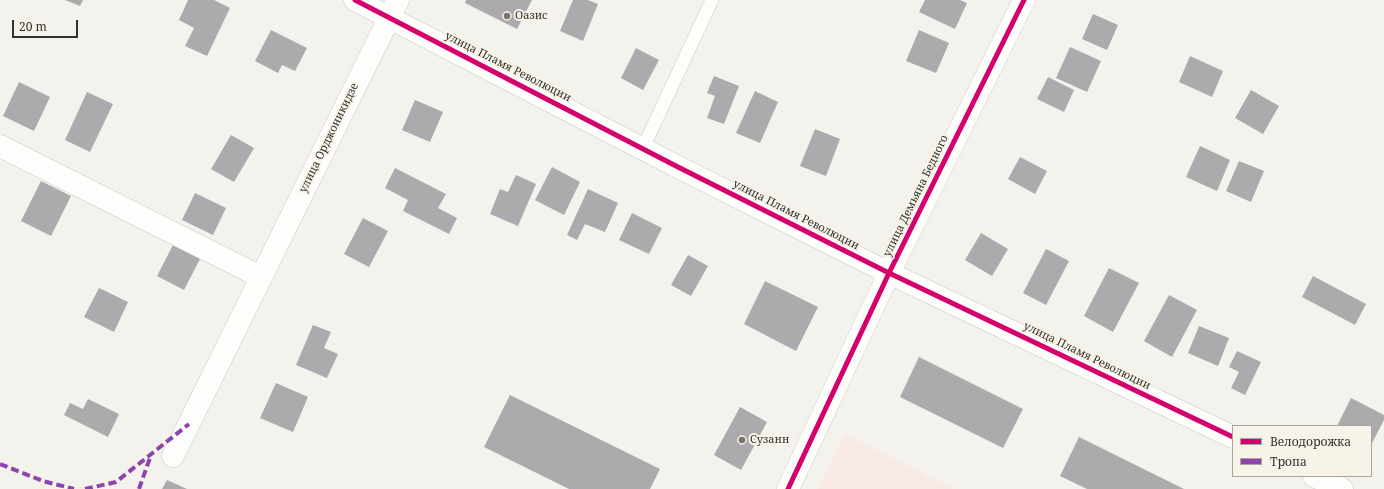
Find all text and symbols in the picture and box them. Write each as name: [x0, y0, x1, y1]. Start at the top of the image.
place label: Оазис: [515, 9, 547, 23]
marker: Оазис: [502, 11, 512, 21]
scale bar: [14, 12, 80, 38]
text: 20 m: [19, 18, 47, 35]
street label: улица Пламя Революции: [443, 29, 573, 105]
street label: улица Орджоникидзе: [297, 81, 361, 195]
street label: улица Демьяна Бедного: [881, 133, 951, 259]
street label: улица Пламя Революции: [731, 177, 861, 253]
street label: улица Пламя Революции: [1021, 319, 1153, 393]
legend: [1232, 425, 1372, 477]
place label: Сузанн: [750, 433, 789, 447]
text: Велодорожка: [1270, 433, 1351, 450]
marker: Сузанн: [737, 435, 747, 445]
text: Тропа: [1270, 453, 1307, 470]

